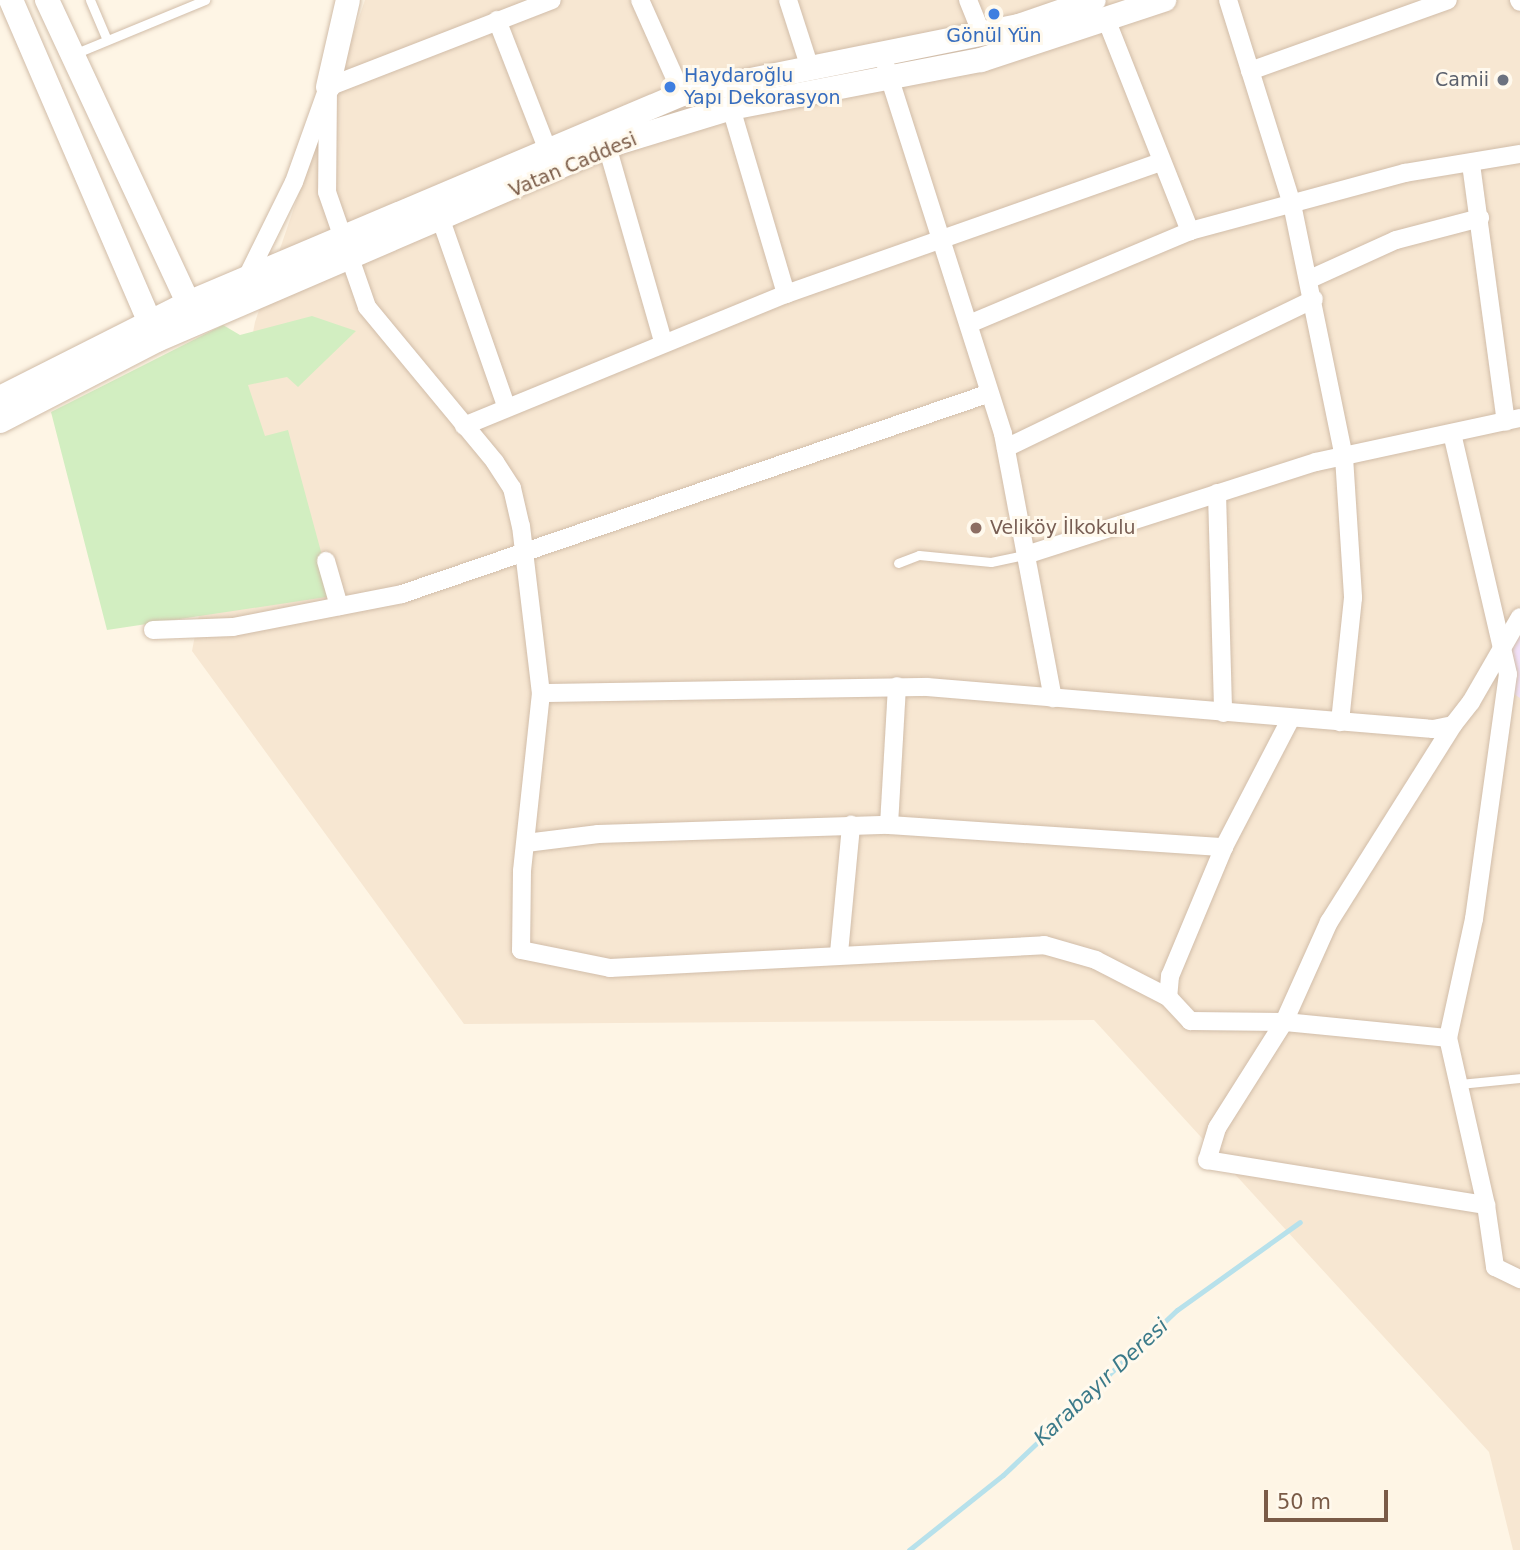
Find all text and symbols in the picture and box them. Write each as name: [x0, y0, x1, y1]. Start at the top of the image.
marker: Gönül Yün: [986, 6, 1002, 22]
place label: Gönül Yün: [946, 25, 1042, 47]
place label: Haydaroğlu Yapı Dekorasyon: [684, 65, 841, 109]
place label: Camii: [1435, 69, 1489, 91]
marker: Camii: [1495, 72, 1511, 88]
marker: Haydaroğlu Yapı Dekorasyon: [662, 79, 678, 95]
street label: Vatan Caddesi: [506, 128, 640, 202]
place label: Veliköy İlkokulu: [990, 517, 1136, 539]
marker: Veliköy İlkokulu: [968, 520, 984, 536]
water label: Karabayır Deresi: [1029, 1313, 1173, 1451]
scale bar: [1268, 1476, 1392, 1520]
text: 50 m: [1277, 1490, 1331, 1514]

